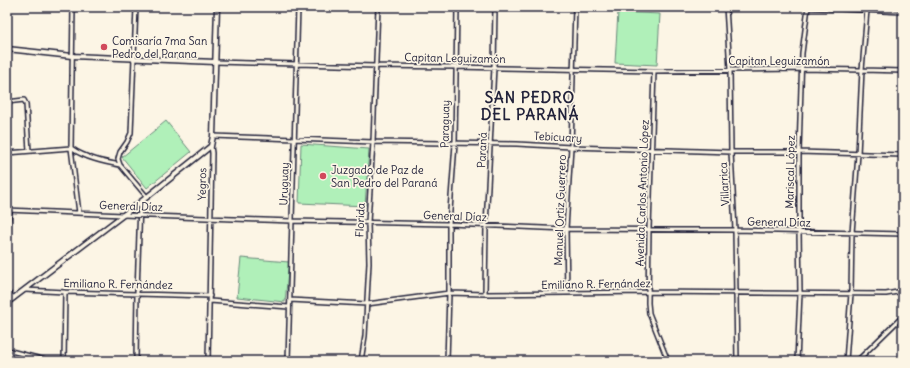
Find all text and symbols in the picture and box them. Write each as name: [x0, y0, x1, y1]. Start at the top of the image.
place label: Comisaría 7ma San Pedro del Parana: [112, 34, 207, 61]
marker: Comisaría 7ma San Pedro del Parana: [99, 42, 109, 52]
street label: Capitan Leguizamón: [404, 50, 506, 66]
street label: Capitan Leguizamón: [728, 54, 830, 68]
district label: SAN PEDRO DEL PARANÁ: [481, 88, 579, 124]
street label: Paraguay: [438, 100, 452, 148]
street label: Avenida Carlos Antonio López: [632, 119, 652, 267]
street label: Tebicuary: [533, 129, 583, 145]
street label: Paraná: [474, 132, 490, 168]
street label: Mariscal López: [782, 135, 798, 209]
street label: Manuel Ortiz Guerrero: [551, 154, 569, 266]
street label: Uruguay: [276, 162, 292, 206]
street label: Villarrica: [716, 162, 732, 206]
place label: Juzgado de Paz de San Pedro del Paraná: [331, 163, 438, 190]
street label: Yegros: [195, 167, 209, 201]
marker: Juzgado de Paz de San Pedro del Paraná: [318, 171, 328, 181]
street label: General Díaz: [99, 198, 163, 214]
street label: Florida: [352, 202, 368, 238]
street label: General Díaz: [423, 208, 487, 224]
street label: General Díaz: [747, 214, 811, 230]
street label: Emiliano R. Fernández: [63, 276, 173, 292]
street label: Emiliano R. Fernández: [541, 276, 651, 292]

